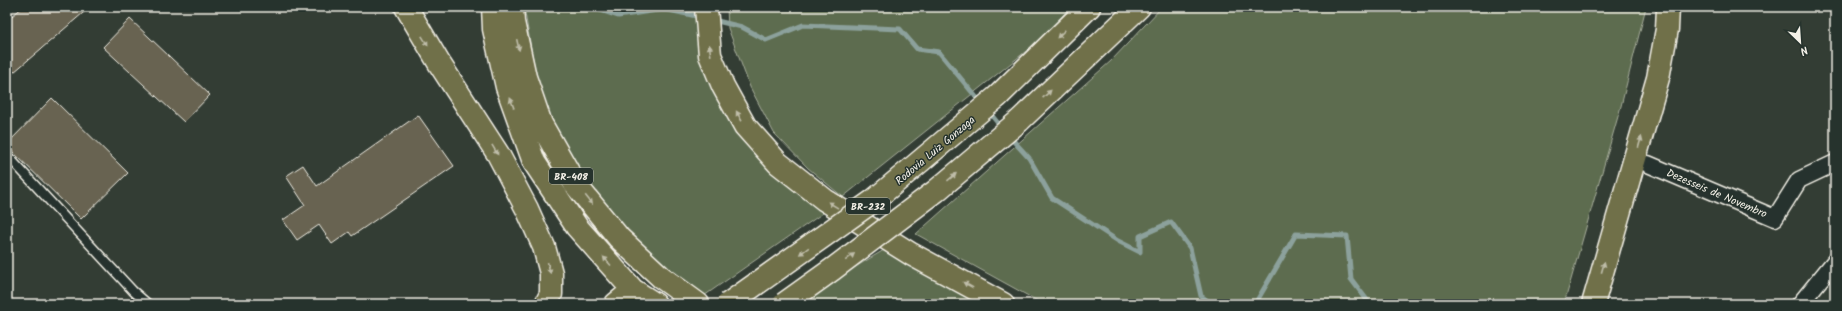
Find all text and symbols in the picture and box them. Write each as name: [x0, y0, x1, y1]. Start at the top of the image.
north arrow: [1780, 22, 1820, 62]
one-way arrow: [1056, 29, 1066, 39]
one-way arrow: [421, 36, 429, 46]
one-way arrow: [516, 39, 522, 52]
text: N: [1797, 41, 1811, 60]
one-way arrow: [707, 44, 713, 56]
one-way arrow: [1042, 90, 1052, 99]
one-way arrow: [509, 97, 515, 109]
one-way arrow: [736, 110, 743, 122]
street label: Rodovia Luiz Gonzaga: [892, 112, 980, 190]
one-way arrow: [1637, 135, 1643, 147]
one-way arrow: [491, 145, 499, 155]
street label: Dezesseis de Novembro: [1663, 165, 1770, 223]
road number: BR-408: [549, 168, 593, 184]
one-way arrow: [947, 173, 958, 182]
one-way arrow: [584, 195, 593, 206]
road number: BR-232: [846, 198, 890, 214]
one-way arrow: [827, 201, 839, 208]
one-way arrow: [799, 247, 809, 255]
one-way arrow: [844, 252, 855, 261]
one-way arrow: [603, 256, 612, 266]
one-way arrow: [1601, 260, 1607, 273]
one-way arrow: [546, 262, 552, 274]
one-way arrow: [963, 282, 974, 289]

